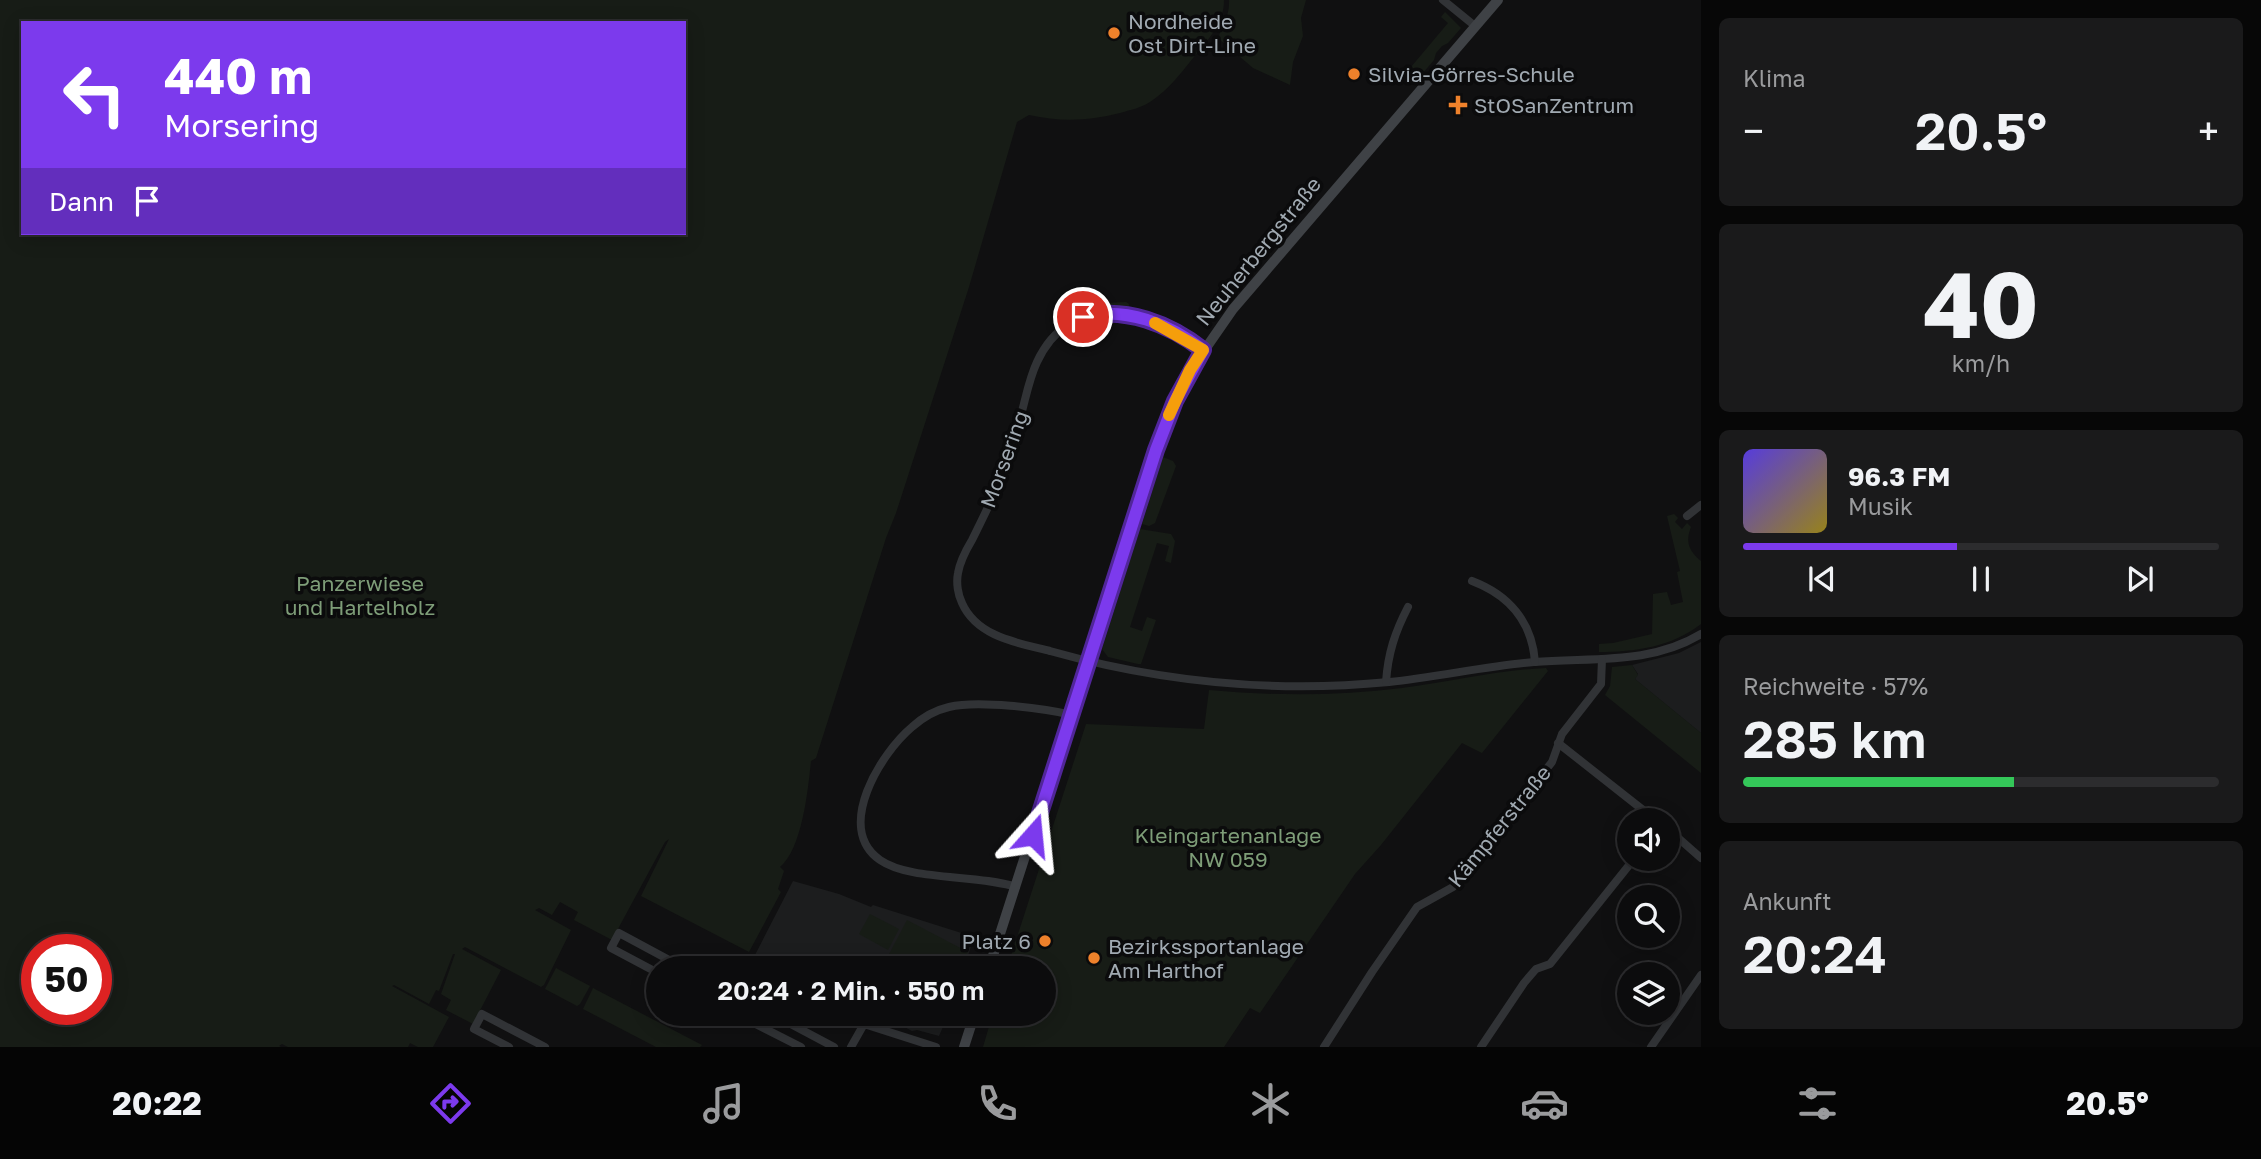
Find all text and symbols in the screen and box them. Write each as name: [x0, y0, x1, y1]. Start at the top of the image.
place label: Nordheide Ost Dirt-Line: [1128, 8, 1256, 58]
marker: Nordheide Ost Dirt-Line: [1106, 25, 1122, 41]
text: 440 m: [164, 46, 312, 105]
icon: left: [49, 49, 140, 140]
place label: Silvia-Görres-Schule: [1368, 61, 1575, 87]
text: Klima: [1743, 64, 1806, 92]
marker: Silvia-Görres-Schule: [1346, 66, 1362, 82]
place label: StOSanZentrum: [1474, 92, 1634, 118]
marker: StOSanZentrum: [1448, 95, 1468, 115]
text: 20.5°: [1915, 99, 2047, 161]
text: Morsering: [164, 106, 319, 144]
text: −: [1743, 108, 1764, 153]
text: +: [2198, 108, 2219, 153]
street label: Neuherbergstraße: [1190, 171, 1326, 331]
icon: arrive: [128, 182, 166, 220]
text: Dann: [49, 186, 114, 217]
text: 40: [1923, 249, 2039, 358]
pin: [1053, 287, 1113, 347]
icon: arrive: [1064, 298, 1102, 336]
text: km/h: [1952, 349, 2010, 377]
street label: Morsering: [974, 407, 1034, 511]
text: 96.3 FM: [1848, 461, 1950, 492]
text: Musik: [1848, 492, 1913, 520]
icon: previous: [1803, 560, 1841, 598]
icon: pause: [1962, 560, 2000, 598]
icon: next: [2121, 560, 2159, 598]
park label: Panzerwiese und Hartelholz: [285, 570, 435, 620]
text: Reichweite · 57%: [1743, 672, 1928, 700]
text: 285 km: [1743, 707, 1926, 769]
street label: Kämpferstraße: [1442, 760, 1556, 892]
position arrow: [996, 798, 1070, 872]
map controls: [1617, 808, 1680, 1025]
button: sound: [1617, 808, 1680, 871]
park label: Kleingartenanlage NW 059: [1135, 822, 1321, 872]
button: search: [1617, 885, 1680, 948]
text: Ankunft: [1743, 887, 1831, 915]
text: 20:24: [1743, 922, 1887, 984]
place label: Platz 6: [961, 928, 1031, 954]
marker: Platz 6: [1037, 933, 1053, 949]
place label: Bezirkssportanlage Am Harthof: [1108, 933, 1304, 983]
speed limit sign: 50: [21, 934, 112, 1025]
marker: Bezirkssportanlage Am Harthof: [1086, 950, 1102, 966]
button: layers: [1617, 962, 1680, 1025]
text: 20:24 · 2 Min. · 550 m: [717, 975, 985, 1006]
icon: directions: [426, 1079, 475, 1128]
icon: music: [699, 1079, 748, 1128]
icon: phone: [973, 1079, 1022, 1128]
icon: climate: [1246, 1079, 1295, 1128]
icon: car: [1520, 1079, 1569, 1128]
icon: filters: [1793, 1079, 1842, 1128]
text: 20:22: [112, 1084, 202, 1122]
text: 20.5°: [2066, 1084, 2149, 1122]

